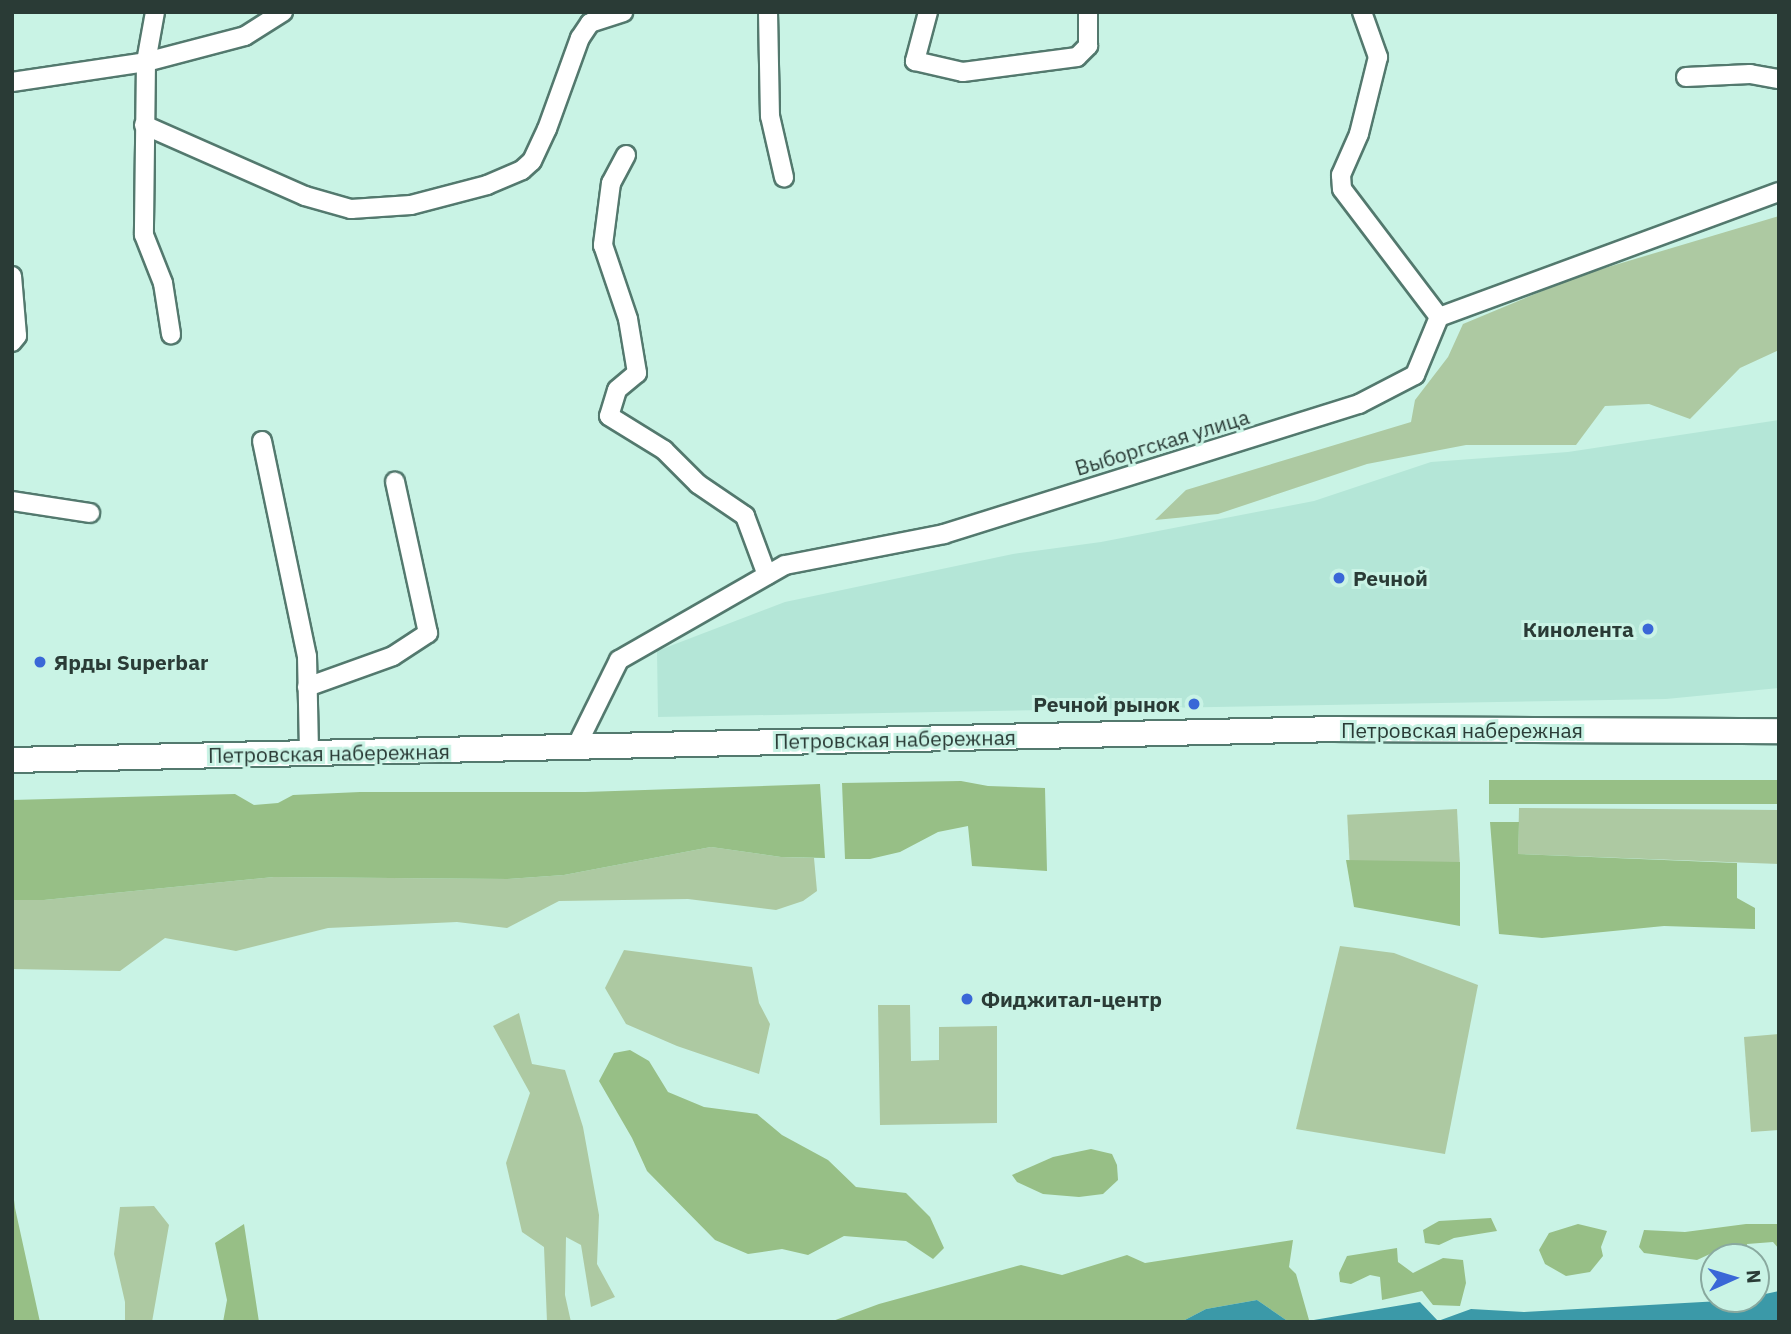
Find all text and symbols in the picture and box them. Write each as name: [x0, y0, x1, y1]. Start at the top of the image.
street label: Выборгская улица: [1072, 404, 1252, 480]
place label: Речной: [1353, 565, 1428, 591]
marker: Речной: [1331, 570, 1347, 586]
place label: Кинолента: [1523, 616, 1634, 642]
marker: Кинолента: [1640, 621, 1656, 637]
place label: Ярды Superbar: [54, 649, 209, 675]
marker: Ярды Superbar: [32, 654, 48, 670]
place label: Речной рынок: [1033, 691, 1180, 717]
marker: Речной рынок: [1186, 696, 1202, 712]
street label: Петровская набережная: [1341, 717, 1583, 743]
street label: Петровская набережная: [774, 724, 1016, 754]
street label: Петровская набережная: [208, 738, 450, 768]
place label: Фиджитал-центр: [981, 986, 1162, 1012]
marker: Фиджитал-центр: [959, 991, 975, 1007]
north arrow: [1700, 1243, 1770, 1313]
text: N: [1742, 1269, 1766, 1284]

